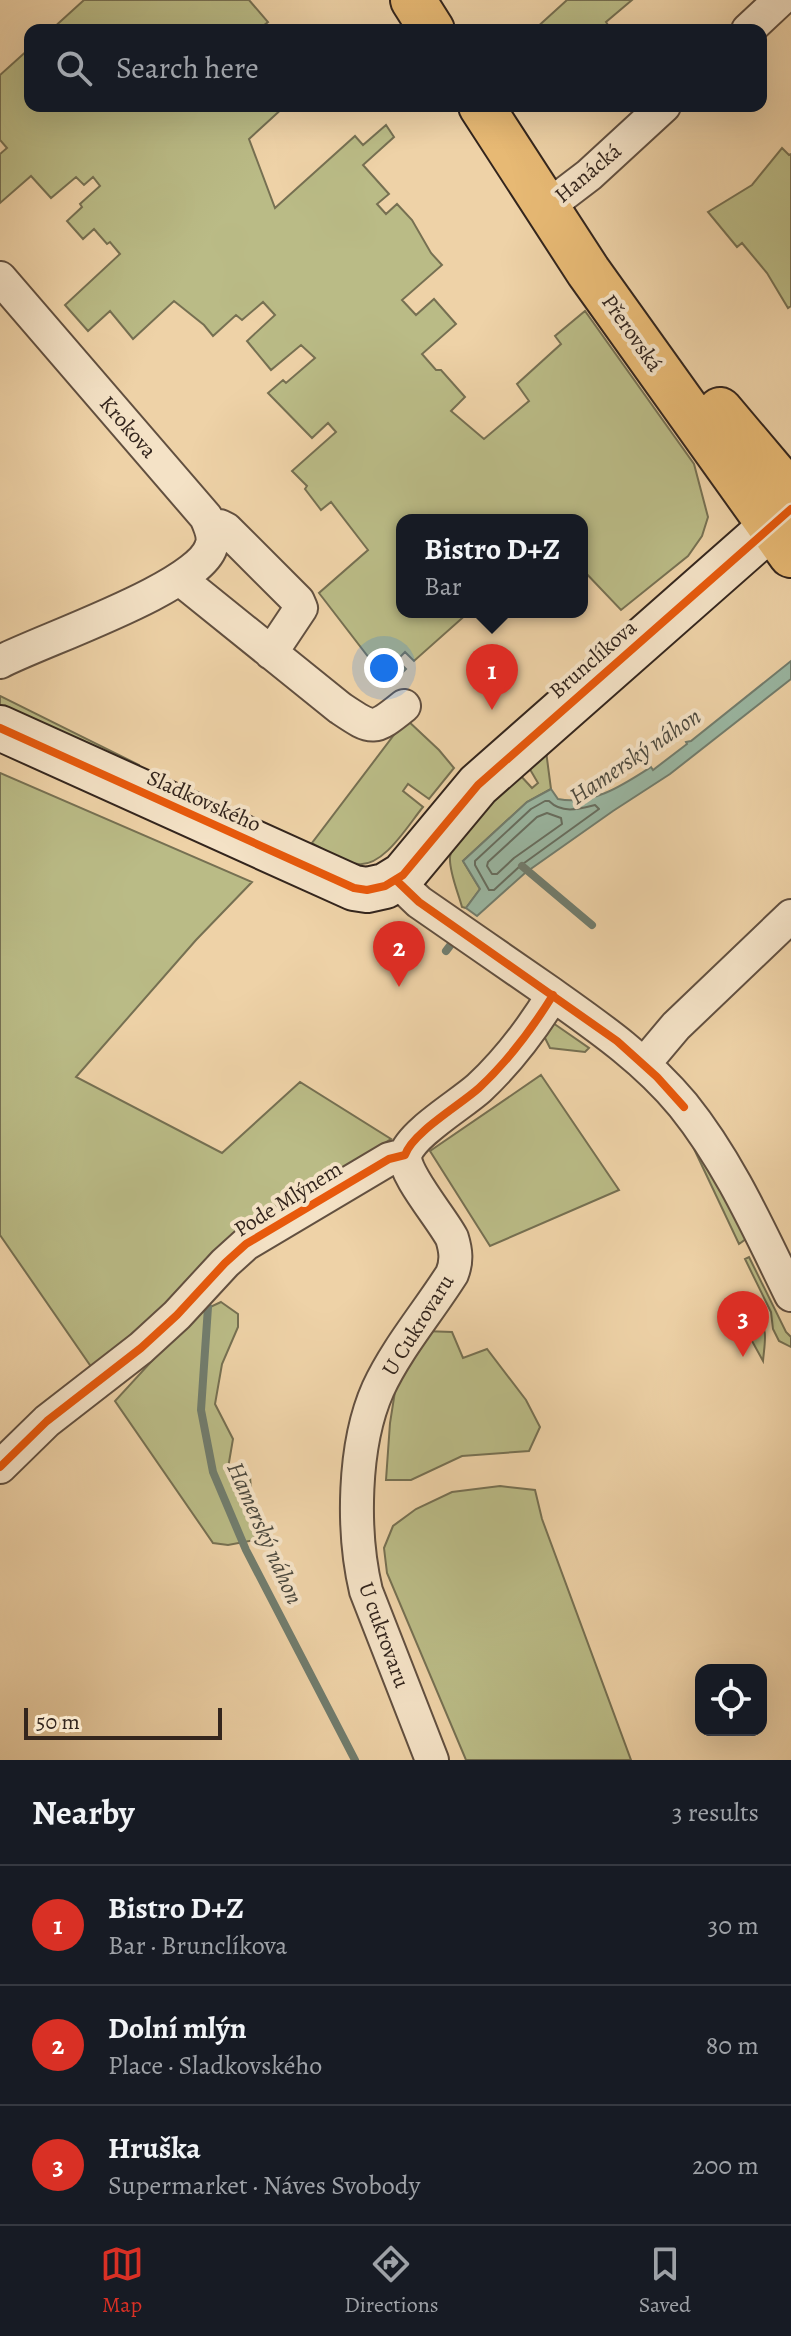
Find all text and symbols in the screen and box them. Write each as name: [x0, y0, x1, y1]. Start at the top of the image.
search box: [24, 24, 767, 112]
icon: search: [52, 46, 96, 90]
text: Search here: [116, 48, 259, 88]
street label: Hanácká: [548, 136, 628, 210]
street label: Přerovská: [594, 288, 670, 378]
street label: Krokova: [92, 389, 164, 465]
popup: [396, 514, 588, 618]
text: Bistro D+Z: [424, 529, 560, 569]
text: Bar: [424, 569, 462, 604]
street label: Brunclíkova: [543, 612, 644, 705]
pin: 1: [466, 644, 518, 710]
your location: [364, 648, 404, 688]
water label: Hamerský náhon: [563, 700, 707, 812]
street label: Sladkovského: [142, 763, 266, 839]
pin: 2: [373, 921, 425, 987]
street label: Pode Mlýnem: [228, 1154, 348, 1244]
street label: U Cukrovaru: [375, 1268, 461, 1382]
pin: 3: [717, 1291, 769, 1357]
water label: Hamerský náhon: [219, 1457, 311, 1609]
street label: U cukrovaru: [351, 1578, 417, 1692]
map controls: [695, 1664, 767, 1736]
button: locate: [695, 1664, 767, 1736]
scale bar: [24, 1704, 222, 1740]
text: 50 m: [36, 1707, 80, 1737]
text: Nearby: [32, 1789, 135, 1836]
text: 3 results: [672, 1795, 759, 1830]
text: Bistro D+Z: [108, 1888, 244, 1928]
text: 1: [53, 1908, 63, 1943]
text: 30 m: [708, 1908, 759, 1943]
text: Bar · Brunclíkova: [108, 1928, 287, 1963]
text: Dolní mlýn: [108, 2008, 247, 2048]
text: 2: [52, 2028, 64, 2063]
text: 80 m: [706, 2028, 759, 2063]
text: Place · Sladkovského: [108, 2048, 322, 2083]
text: Hruška: [108, 2128, 201, 2168]
text: 3: [52, 2148, 64, 2183]
text: 200 m: [692, 2148, 759, 2183]
text: Supermarket · Náves Svobody: [108, 2168, 420, 2203]
tab: Map: [100, 2242, 144, 2320]
tab: Directions: [344, 2242, 439, 2320]
tab: Saved: [639, 2242, 691, 2320]

